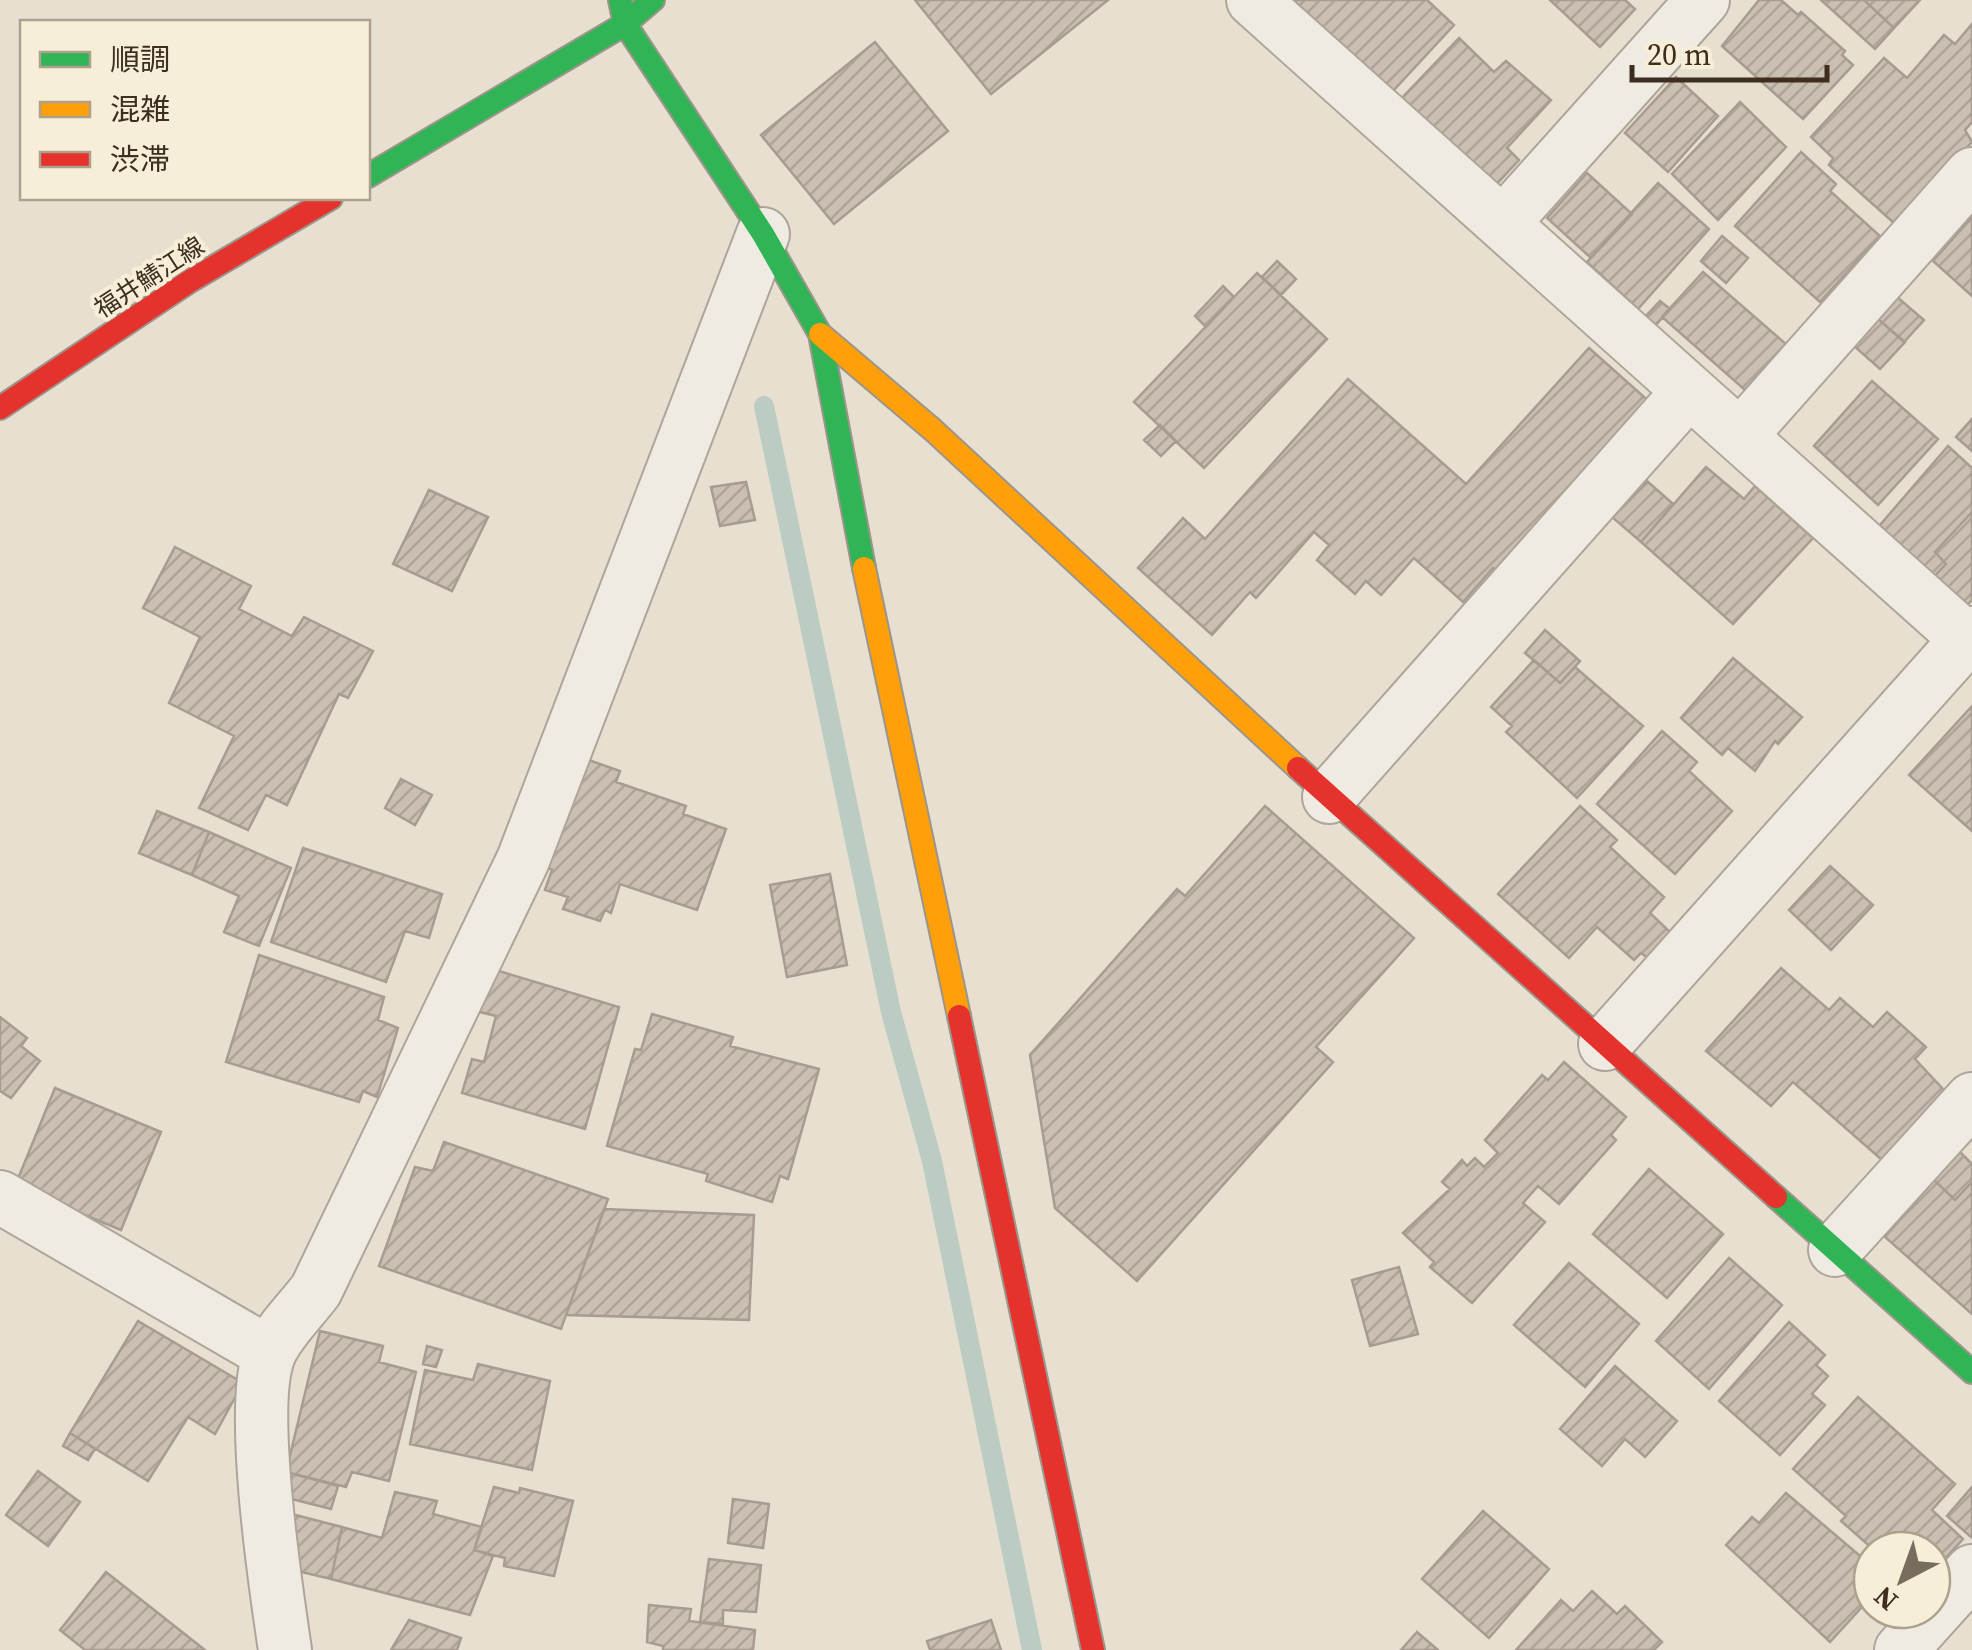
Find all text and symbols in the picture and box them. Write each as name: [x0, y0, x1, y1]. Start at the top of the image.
legend: [20, 20, 370, 200]
scale bar: [1632, 20, 1827, 82]
text: 20 m: [1647, 34, 1711, 75]
text: 順調: [110, 39, 170, 80]
text: 混雑: [110, 89, 170, 130]
text: 渋滞: [110, 139, 170, 180]
street label: 福井鯖江線: [87, 229, 211, 325]
north arrow: [1852, 1530, 1952, 1630]
text: N: [1865, 1578, 1906, 1620]

